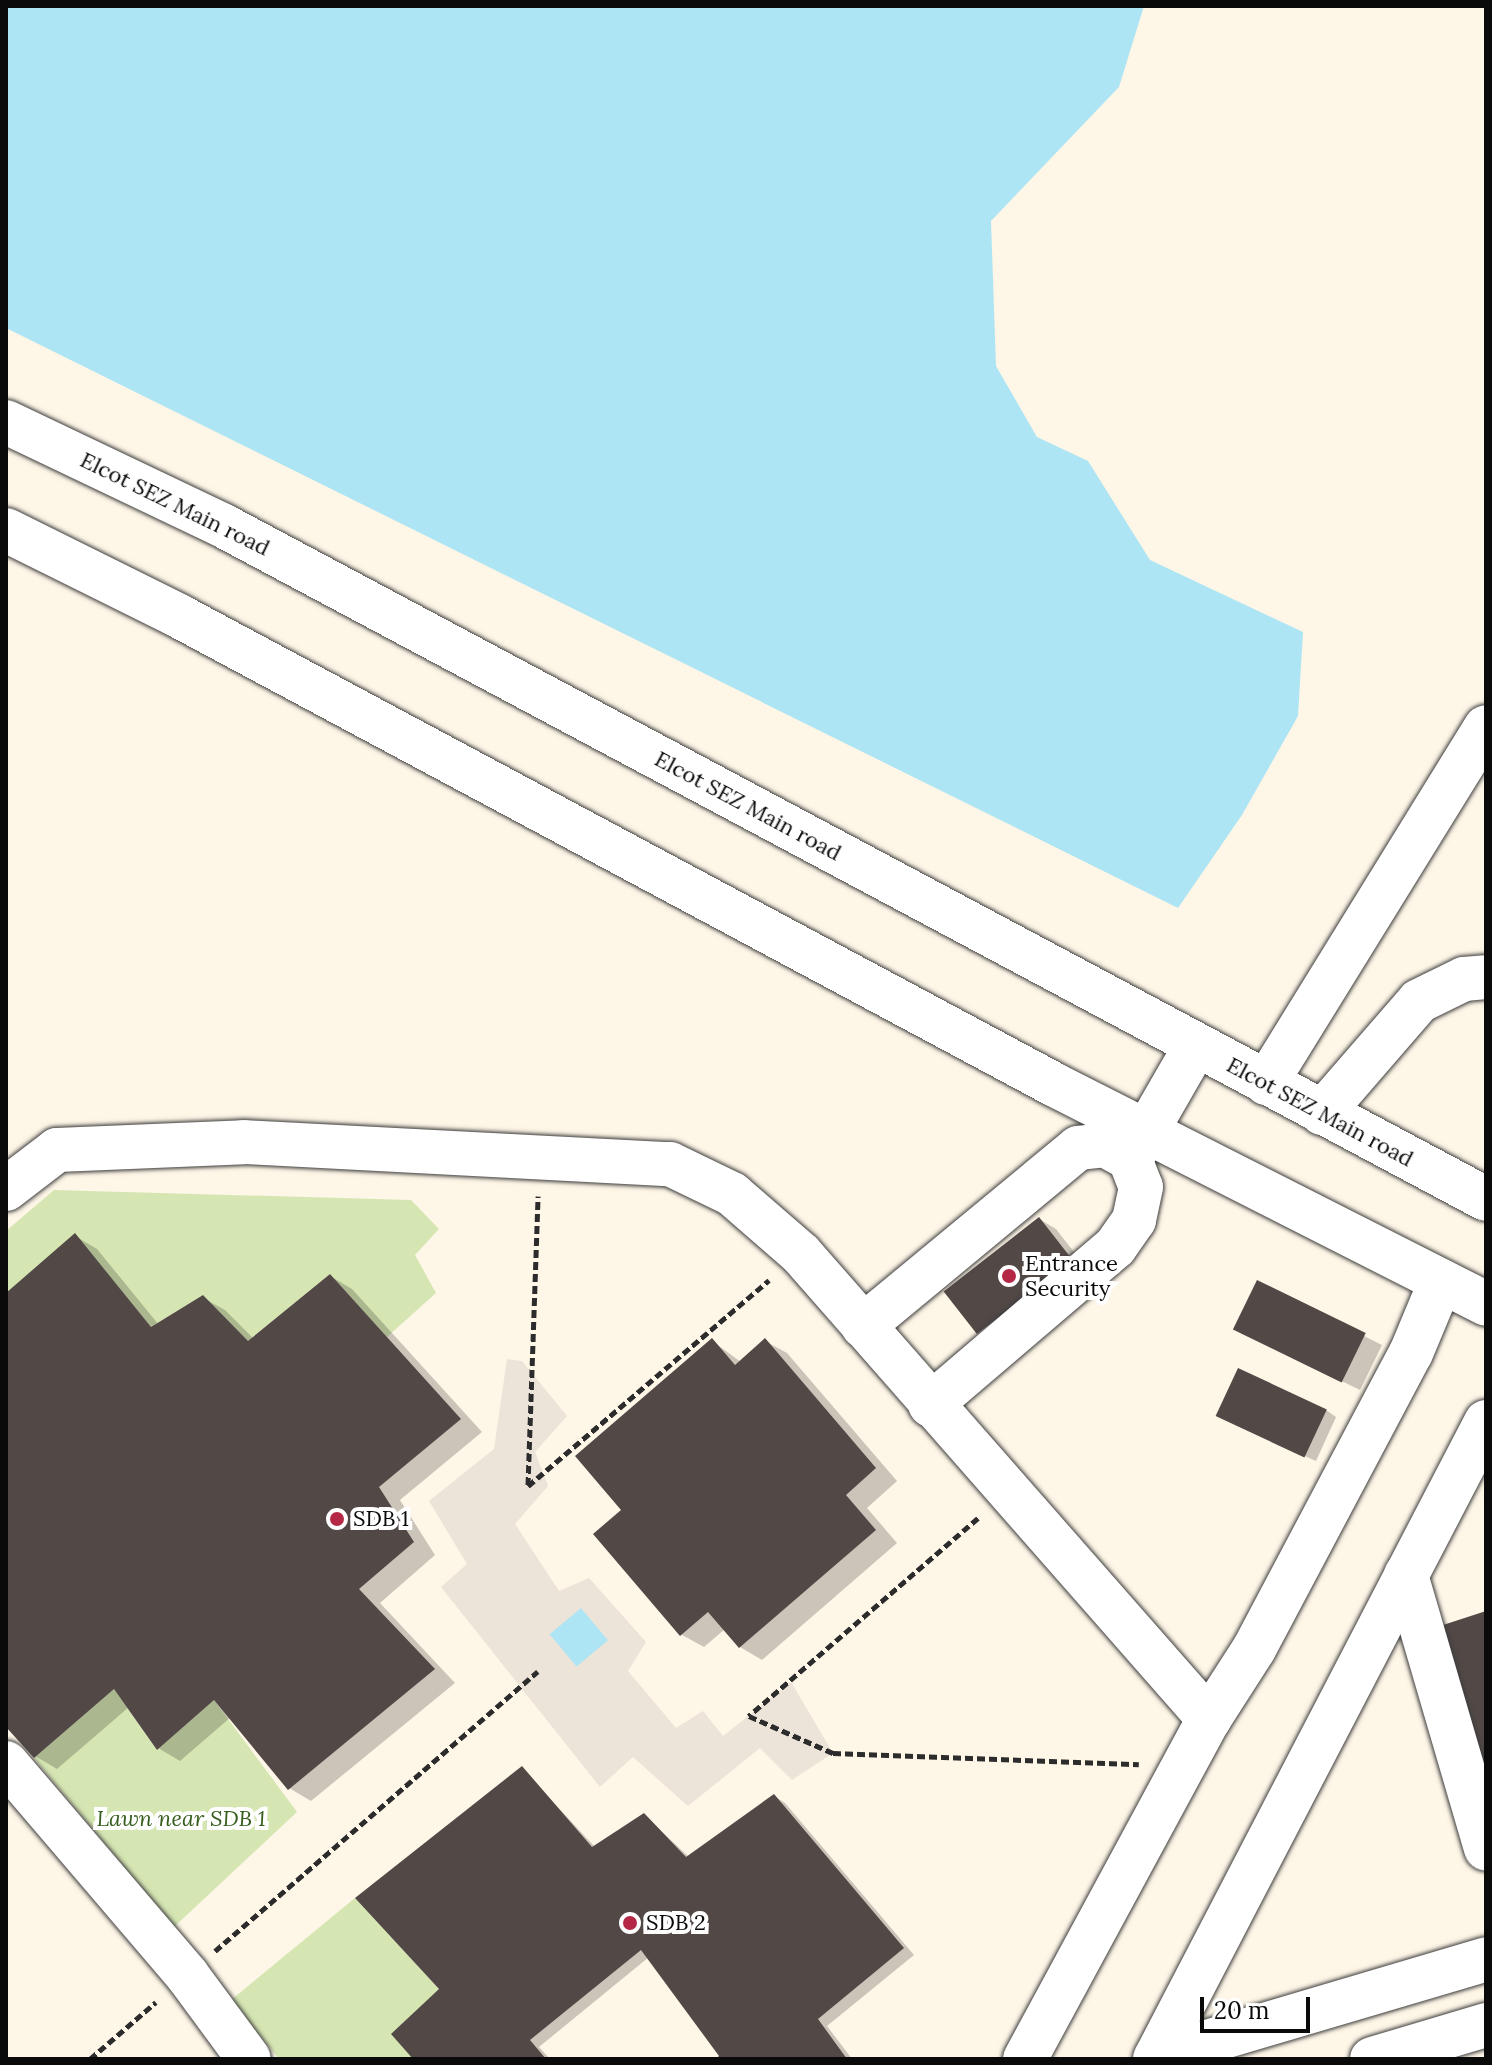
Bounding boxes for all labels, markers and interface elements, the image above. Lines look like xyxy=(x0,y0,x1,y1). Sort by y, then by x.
street label: Elcot SEZ Main road xyxy=(76,447,274,561)
street label: Elcot SEZ Main road xyxy=(650,746,846,866)
street label: Elcot SEZ Main road xyxy=(1222,1052,1418,1172)
place label: Entrance Security xyxy=(1025,1250,1118,1302)
marker: Entrance Security xyxy=(1000,1267,1018,1285)
place label: SDB 1 xyxy=(353,1506,409,1532)
marker: SDB 1 xyxy=(328,1510,346,1528)
park label: Lawn near SDB 1 xyxy=(96,1806,266,1832)
place label: SDB 2 xyxy=(646,1910,706,1936)
marker: SDB 2 xyxy=(621,1914,639,1932)
scale bar xyxy=(1204,1981,1314,2031)
text: 20 m xyxy=(1214,1995,1270,2026)

